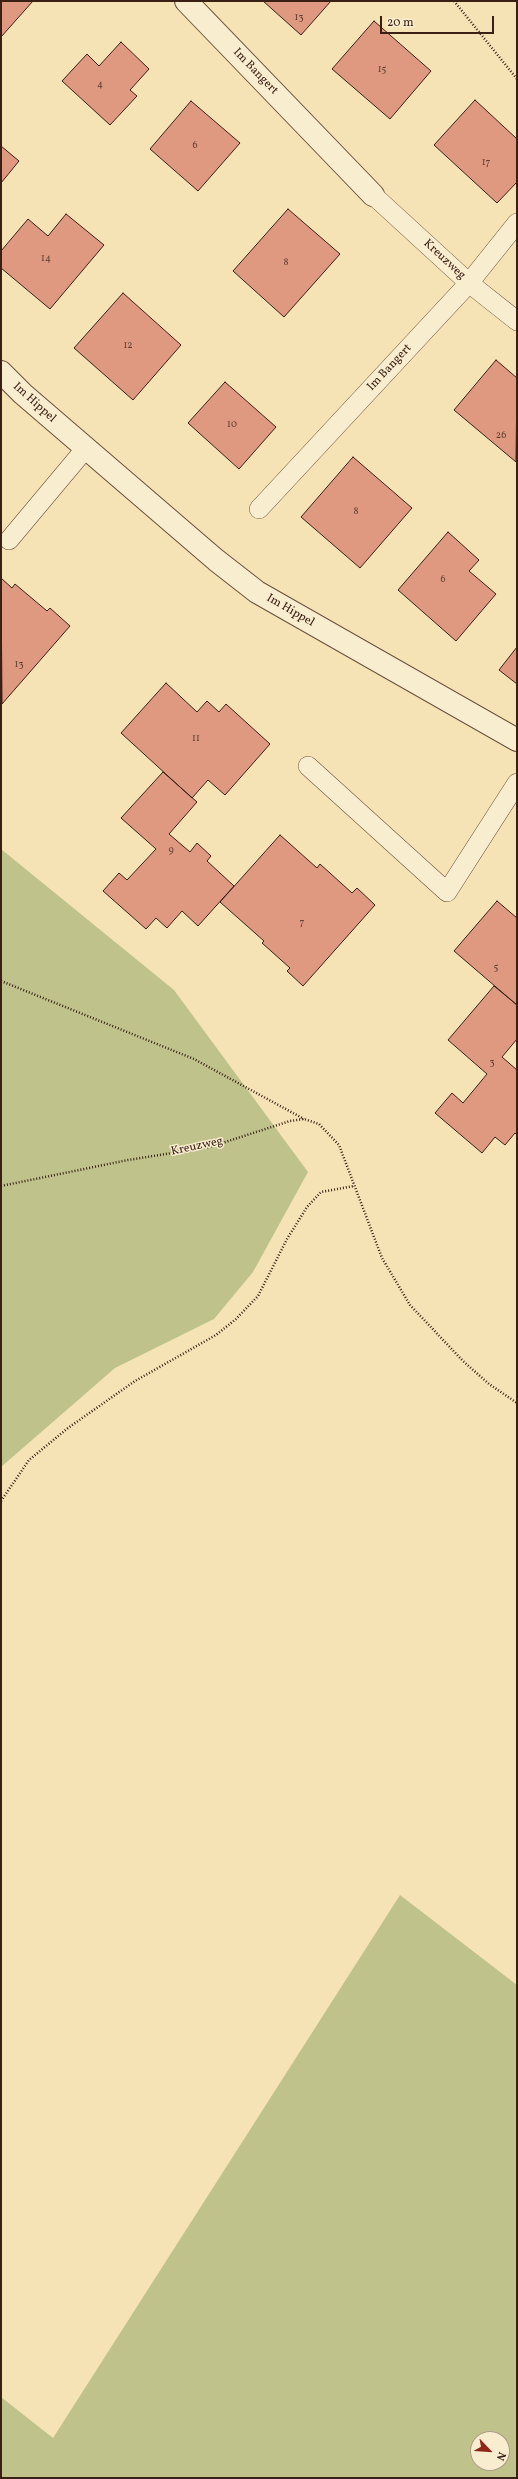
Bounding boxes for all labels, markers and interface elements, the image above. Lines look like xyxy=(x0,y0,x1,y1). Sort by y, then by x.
scale bar xyxy=(382,8,496,34)
house number: 13 xyxy=(294,12,304,24)
text: 20 m xyxy=(387,15,414,31)
street label: Im Bangert xyxy=(229,46,281,98)
house number: 15 xyxy=(378,64,386,76)
house number: 4 xyxy=(97,79,103,91)
house number: 6 xyxy=(192,140,198,152)
house number: 17 xyxy=(482,157,490,169)
street label: Kreuzweg xyxy=(420,237,468,283)
house number: 14 xyxy=(41,253,51,265)
house number: 8 xyxy=(283,257,289,269)
house number: 12 xyxy=(123,340,133,352)
street label: Im Bangert xyxy=(365,342,415,394)
street label: Im Hippel xyxy=(10,380,58,426)
house number: 10 xyxy=(227,419,237,431)
house number: 26 xyxy=(496,430,506,442)
house number: 8 xyxy=(353,506,359,518)
house number: 6 xyxy=(440,574,446,586)
street label: Im Hippel xyxy=(263,592,317,630)
house number: 13 xyxy=(14,659,24,671)
house number: 11 xyxy=(192,733,200,745)
house number: 9 xyxy=(168,845,174,857)
house number: 7 xyxy=(300,917,304,929)
house number: 5 xyxy=(494,962,498,974)
house number: 3 xyxy=(489,1057,495,1069)
street label: Kreuzweg xyxy=(170,1134,224,1160)
north arrow xyxy=(470,2431,510,2471)
text: N xyxy=(492,2449,509,2463)

